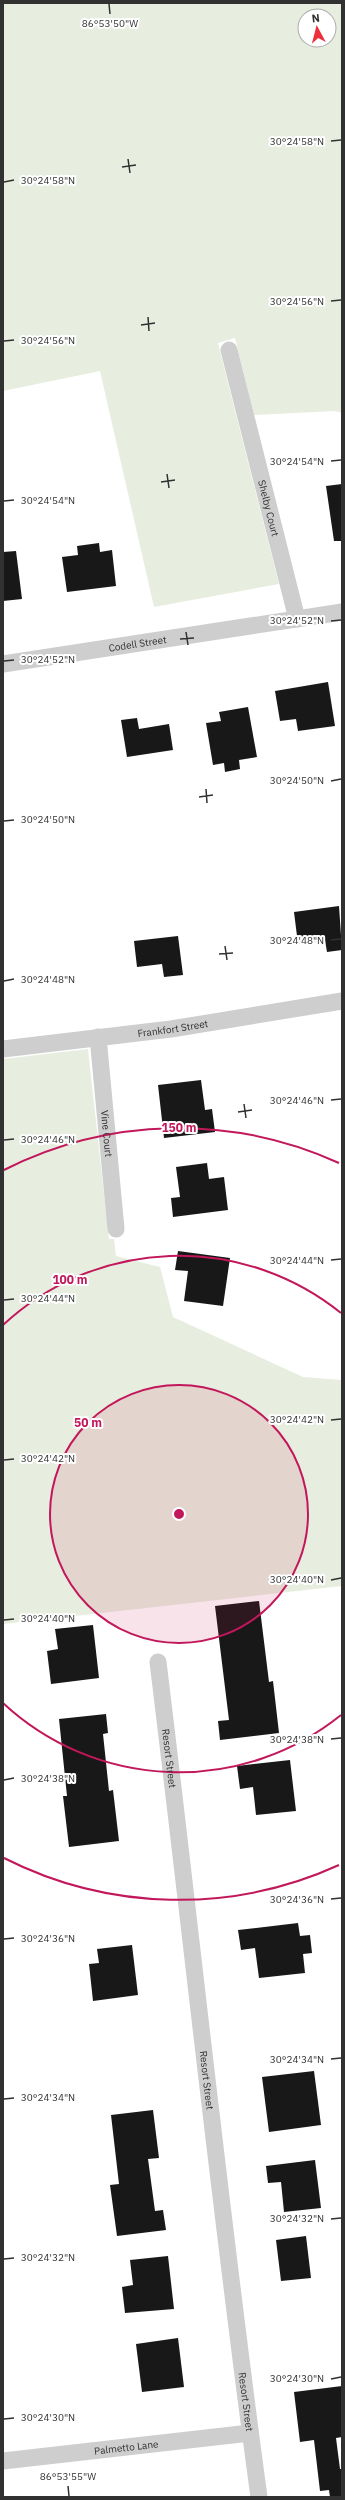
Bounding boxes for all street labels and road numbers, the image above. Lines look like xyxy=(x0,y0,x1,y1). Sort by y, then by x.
street label: Shelby Court xyxy=(256,479,282,538)
street label: Codell Street xyxy=(108,632,168,654)
street label: Frankfort Street xyxy=(137,1016,209,1039)
street label: Vine Court xyxy=(98,1110,116,1158)
street label: Resort Street xyxy=(160,1728,180,1789)
street label: Resort Street xyxy=(197,2050,217,2111)
street label: Resort Street xyxy=(236,2371,257,2432)
street label: Palmetto Lane xyxy=(93,2437,160,2457)

